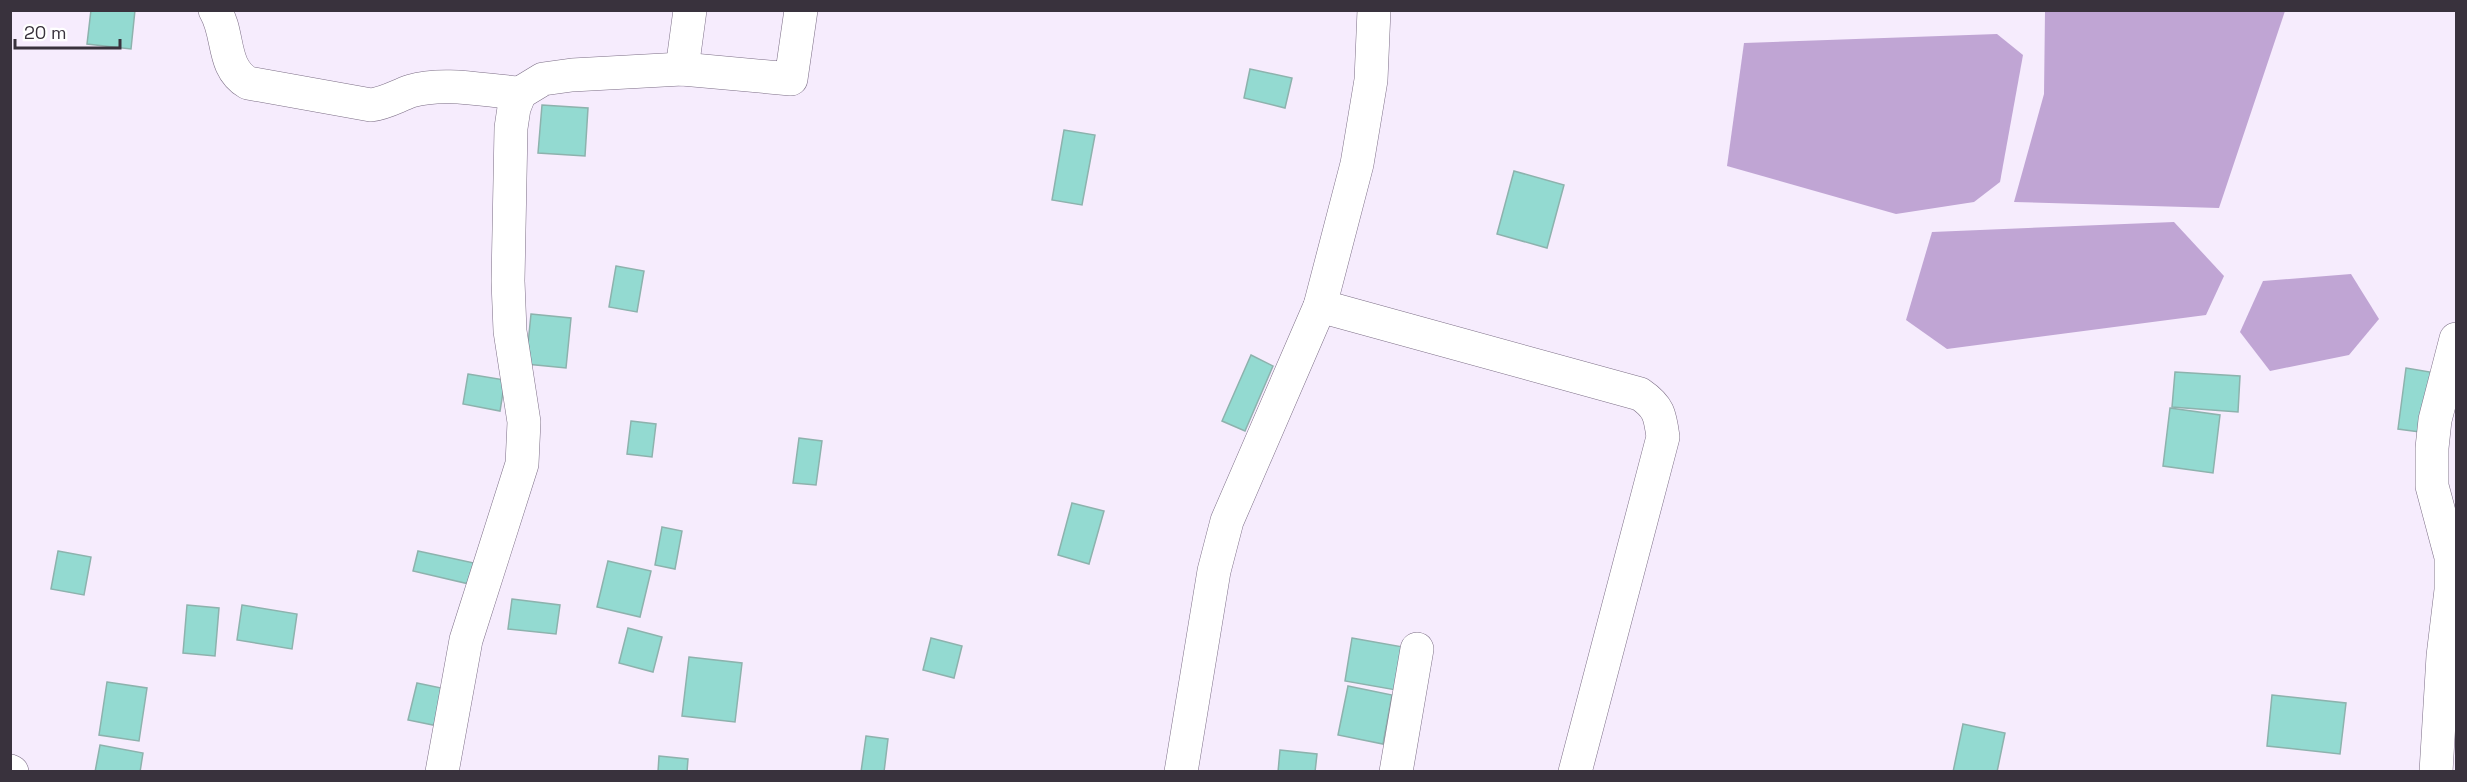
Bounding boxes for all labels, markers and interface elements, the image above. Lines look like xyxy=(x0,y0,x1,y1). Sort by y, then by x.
scale bar xyxy=(15,12,120,50)
text: 20 m xyxy=(24,21,67,44)

